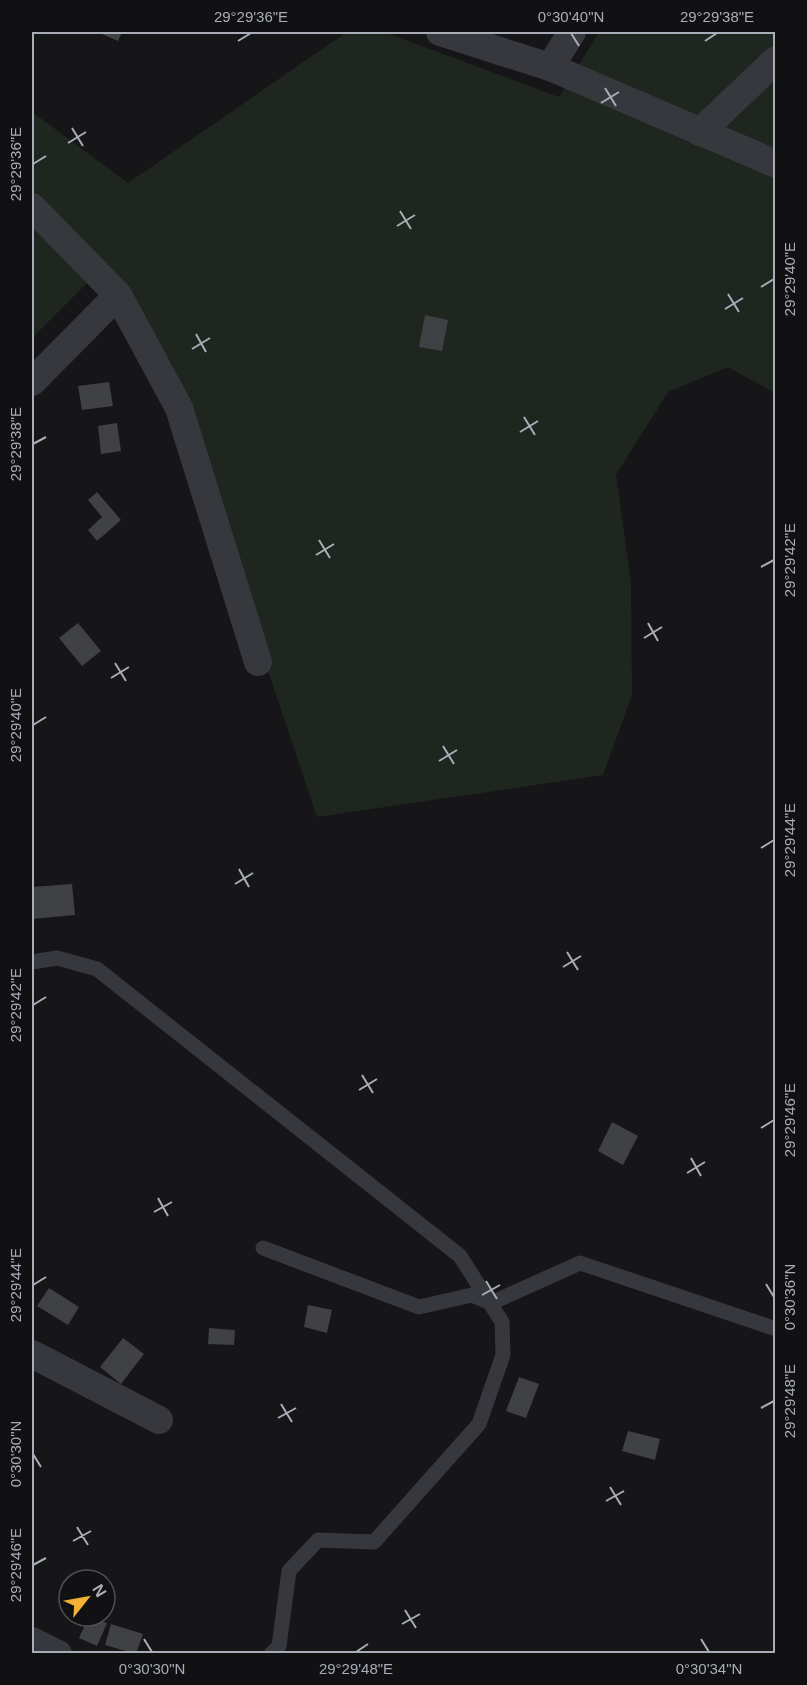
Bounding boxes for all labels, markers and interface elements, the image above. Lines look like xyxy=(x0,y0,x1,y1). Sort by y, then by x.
text: 29°29'36"E xyxy=(214,8,288,25)
text: 0°30'40"N xyxy=(538,8,604,25)
text: 29°29'38"E xyxy=(680,8,754,25)
text: 29°29'36"E xyxy=(7,127,24,201)
text: 29°29'40"E xyxy=(781,242,798,316)
text: 29°29'38"E xyxy=(7,407,24,481)
text: 29°29'42"E xyxy=(781,523,798,597)
text: 29°29'40"E xyxy=(7,688,24,762)
text: 29°29'44"E xyxy=(781,803,798,877)
text: 29°29'42"E xyxy=(7,968,24,1042)
text: 29°29'46"E xyxy=(781,1083,798,1157)
text: 29°29'44"E xyxy=(7,1248,24,1322)
text: 0°30'36"N xyxy=(781,1264,798,1330)
text: 29°29'48"E xyxy=(781,1364,798,1438)
text: 0°30'30"N xyxy=(7,1421,24,1487)
text: 29°29'46"E xyxy=(7,1528,24,1602)
north arrow xyxy=(57,1568,117,1628)
text: N xyxy=(89,1581,110,1600)
text: 0°30'30"N xyxy=(119,1660,185,1677)
text: 29°29'48"E xyxy=(319,1660,393,1677)
text: 0°30'34"N xyxy=(676,1660,742,1677)

